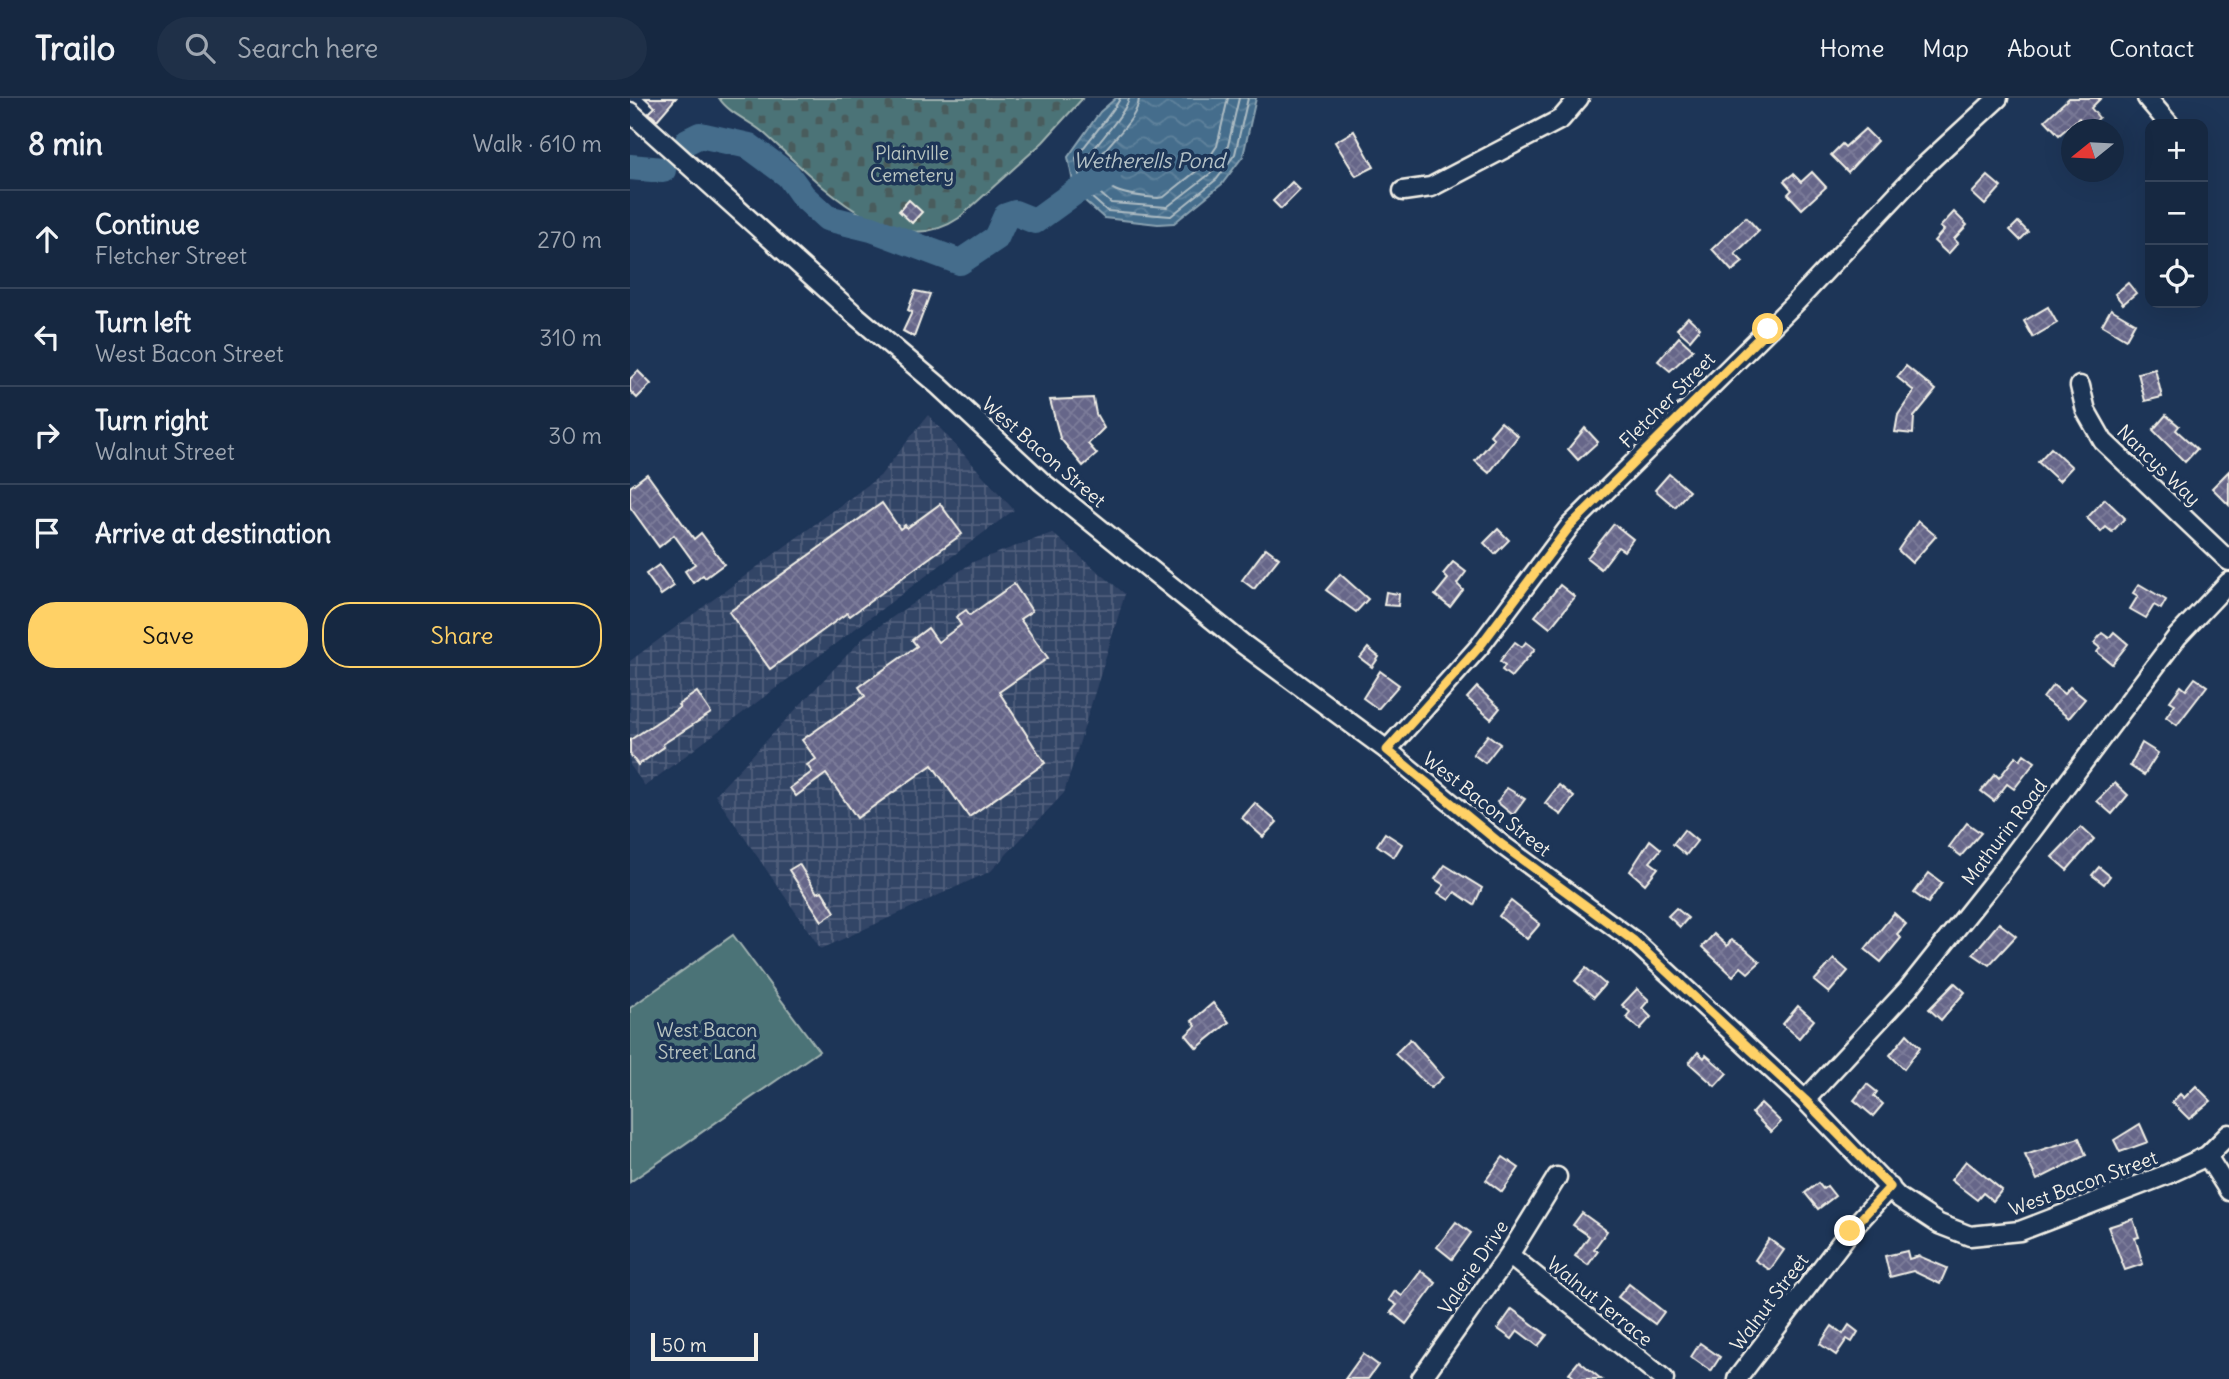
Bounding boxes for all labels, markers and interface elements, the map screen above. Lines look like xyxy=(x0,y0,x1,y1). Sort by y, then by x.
search box xyxy=(157,17,647,80)
text: Trailo xyxy=(35,27,115,69)
icon: search xyxy=(181,29,219,67)
text: Search here xyxy=(237,32,378,65)
text: Home xyxy=(1820,33,1884,63)
text: Map xyxy=(1922,33,1969,63)
text: About xyxy=(2007,33,2071,63)
text: Contact xyxy=(2109,33,2194,63)
north arrow xyxy=(2061,119,2124,182)
map controls xyxy=(2145,119,2208,308)
button: + xyxy=(2145,119,2208,182)
text: 8 min xyxy=(28,125,103,163)
text: Walk · 610 m xyxy=(473,129,602,158)
park label: Plainville Cemetery xyxy=(870,141,954,187)
water label: Wetherells Pond xyxy=(1073,147,1228,174)
button: − xyxy=(2145,182,2208,245)
text: Continue xyxy=(95,208,200,241)
icon: ahead xyxy=(28,220,66,258)
text: 270 m xyxy=(537,225,602,254)
text: Fletcher Street xyxy=(95,241,247,270)
button: locate xyxy=(2145,245,2208,308)
text: Turn left xyxy=(95,306,191,339)
route start xyxy=(1752,313,1783,344)
icon: left xyxy=(28,318,66,356)
text: 310 m xyxy=(539,323,602,352)
text: West Bacon Street xyxy=(95,339,284,368)
street label: Fletcher Street xyxy=(1614,347,1720,453)
street label: West Bacon Street xyxy=(977,392,1111,512)
text: Turn right xyxy=(95,404,208,437)
icon: right xyxy=(28,416,66,454)
street label: Nancys Way xyxy=(2112,419,2206,511)
text: 30 m xyxy=(548,421,602,450)
text: Walnut Street xyxy=(95,437,235,466)
icon: arrive xyxy=(28,514,66,552)
text: Arrive at destination xyxy=(95,517,331,550)
button: Save xyxy=(28,602,308,668)
button: Share xyxy=(322,602,602,668)
street label: West Bacon Street xyxy=(1418,747,1556,861)
street label: Mathurin Road xyxy=(1956,774,2052,890)
park label: West Bacon Street Land xyxy=(657,1018,757,1064)
street label: West Bacon Street xyxy=(2006,1145,2160,1221)
street label: Valerie Drive xyxy=(1433,1215,1513,1319)
route end xyxy=(1834,1215,1865,1246)
street label: Walnut Street xyxy=(1725,1249,1813,1355)
street label: Walnut Terrace xyxy=(1542,1251,1658,1351)
scale bar xyxy=(651,1330,758,1362)
text: 50 m xyxy=(662,1333,707,1357)

